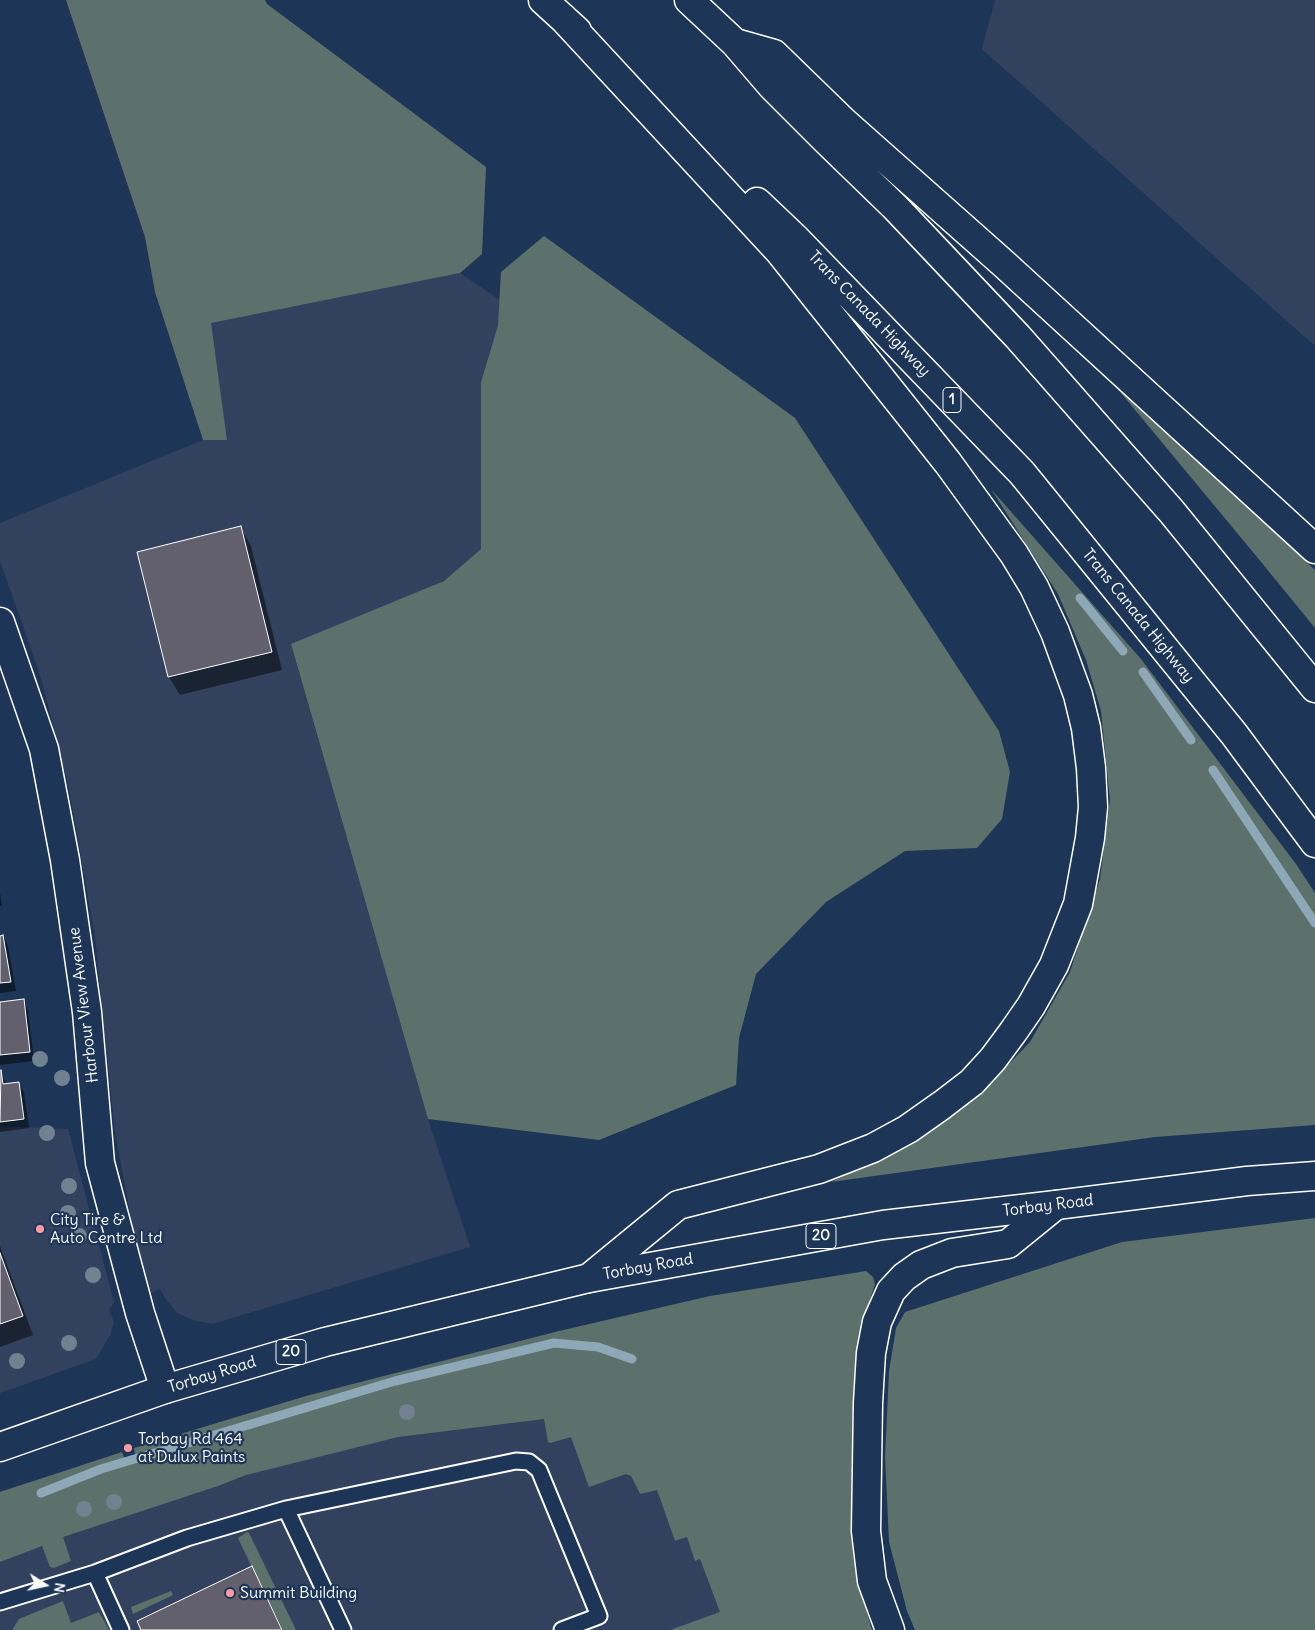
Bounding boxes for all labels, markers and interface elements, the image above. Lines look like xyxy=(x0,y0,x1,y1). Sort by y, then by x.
street label: Trans Canada Highway xyxy=(804,247,934,381)
road number: 1 xyxy=(943,388,961,412)
street label: Trans Canada Highway xyxy=(1078,545,1198,687)
street label: Harbour View Avenue xyxy=(65,926,103,1084)
street label: Torbay Road xyxy=(1002,1191,1094,1221)
place label: City Tire & Auto Centre Ltd xyxy=(50,1210,163,1248)
marker: City Tire & Auto Centre Ltd xyxy=(34,1223,46,1235)
road number: 20 xyxy=(806,1224,836,1248)
street label: Torbay Road xyxy=(601,1250,695,1284)
road number: 20 xyxy=(276,1340,306,1364)
street label: Torbay Road xyxy=(166,1352,258,1398)
place label: Torbay Rd 464 at Dulux Paints xyxy=(138,1429,245,1467)
marker: Torbay Rd 464 at Dulux Paints xyxy=(122,1442,134,1454)
north arrow xyxy=(20,1560,70,1610)
text: N xyxy=(50,1581,69,1594)
place label: Summit Building xyxy=(240,1583,357,1603)
marker: Summit Building xyxy=(224,1587,236,1599)

